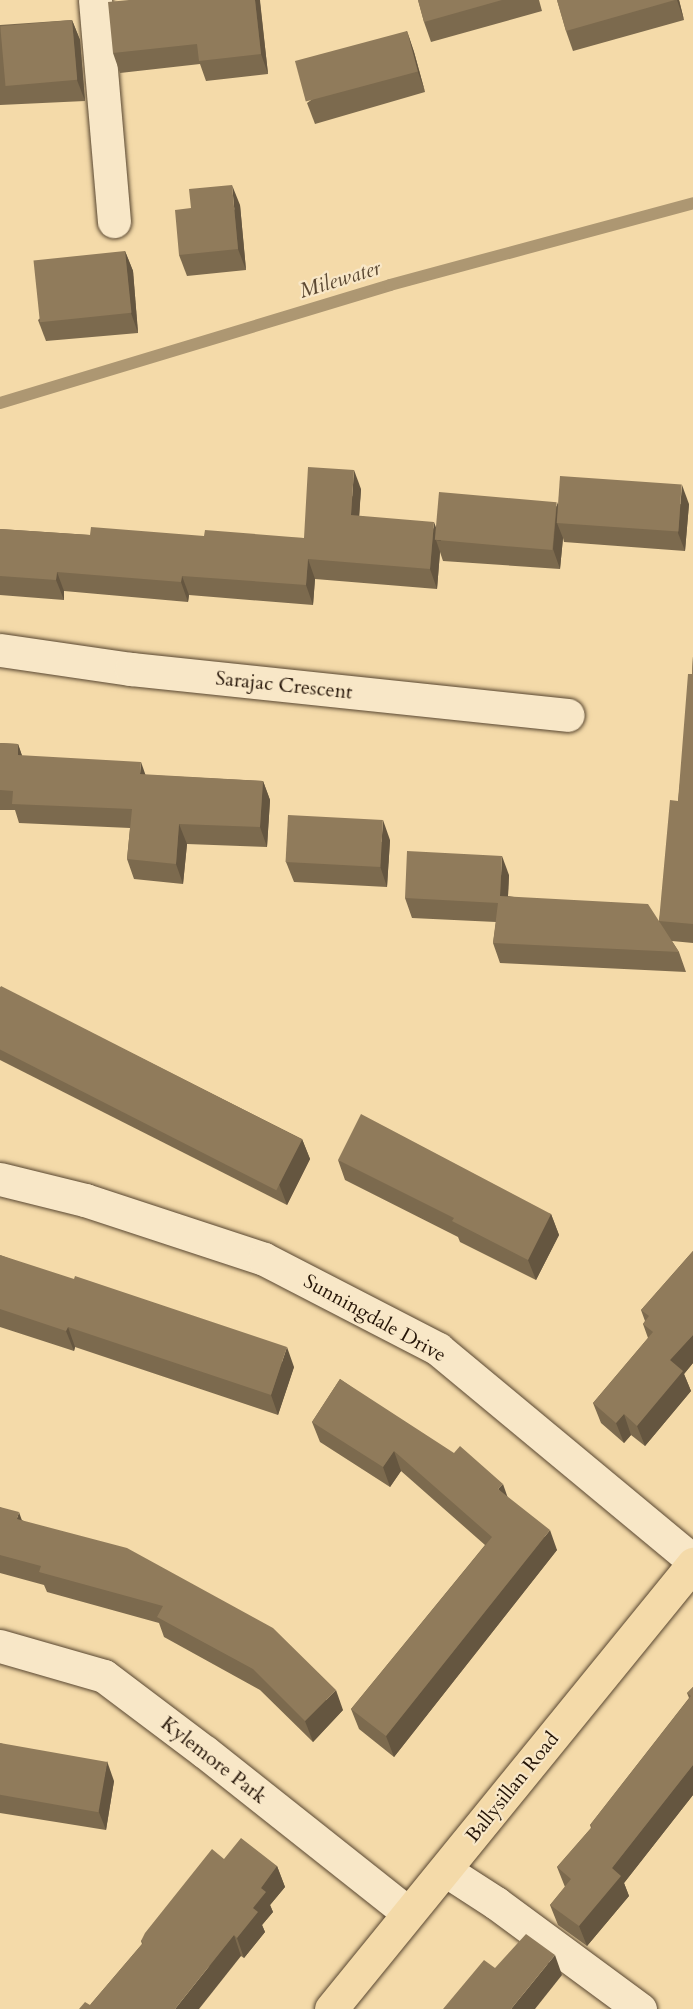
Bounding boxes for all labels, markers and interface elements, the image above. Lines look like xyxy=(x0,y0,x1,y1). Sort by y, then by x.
water label: Milewater xyxy=(296,256,384,304)
street label: Sarajac Crescent xyxy=(214,666,354,704)
street label: Sunningdale Drive xyxy=(300,1269,450,1367)
street label: Kylemore Park xyxy=(156,1711,272,1809)
street label: Ballysillan Road xyxy=(460,1727,564,1847)

